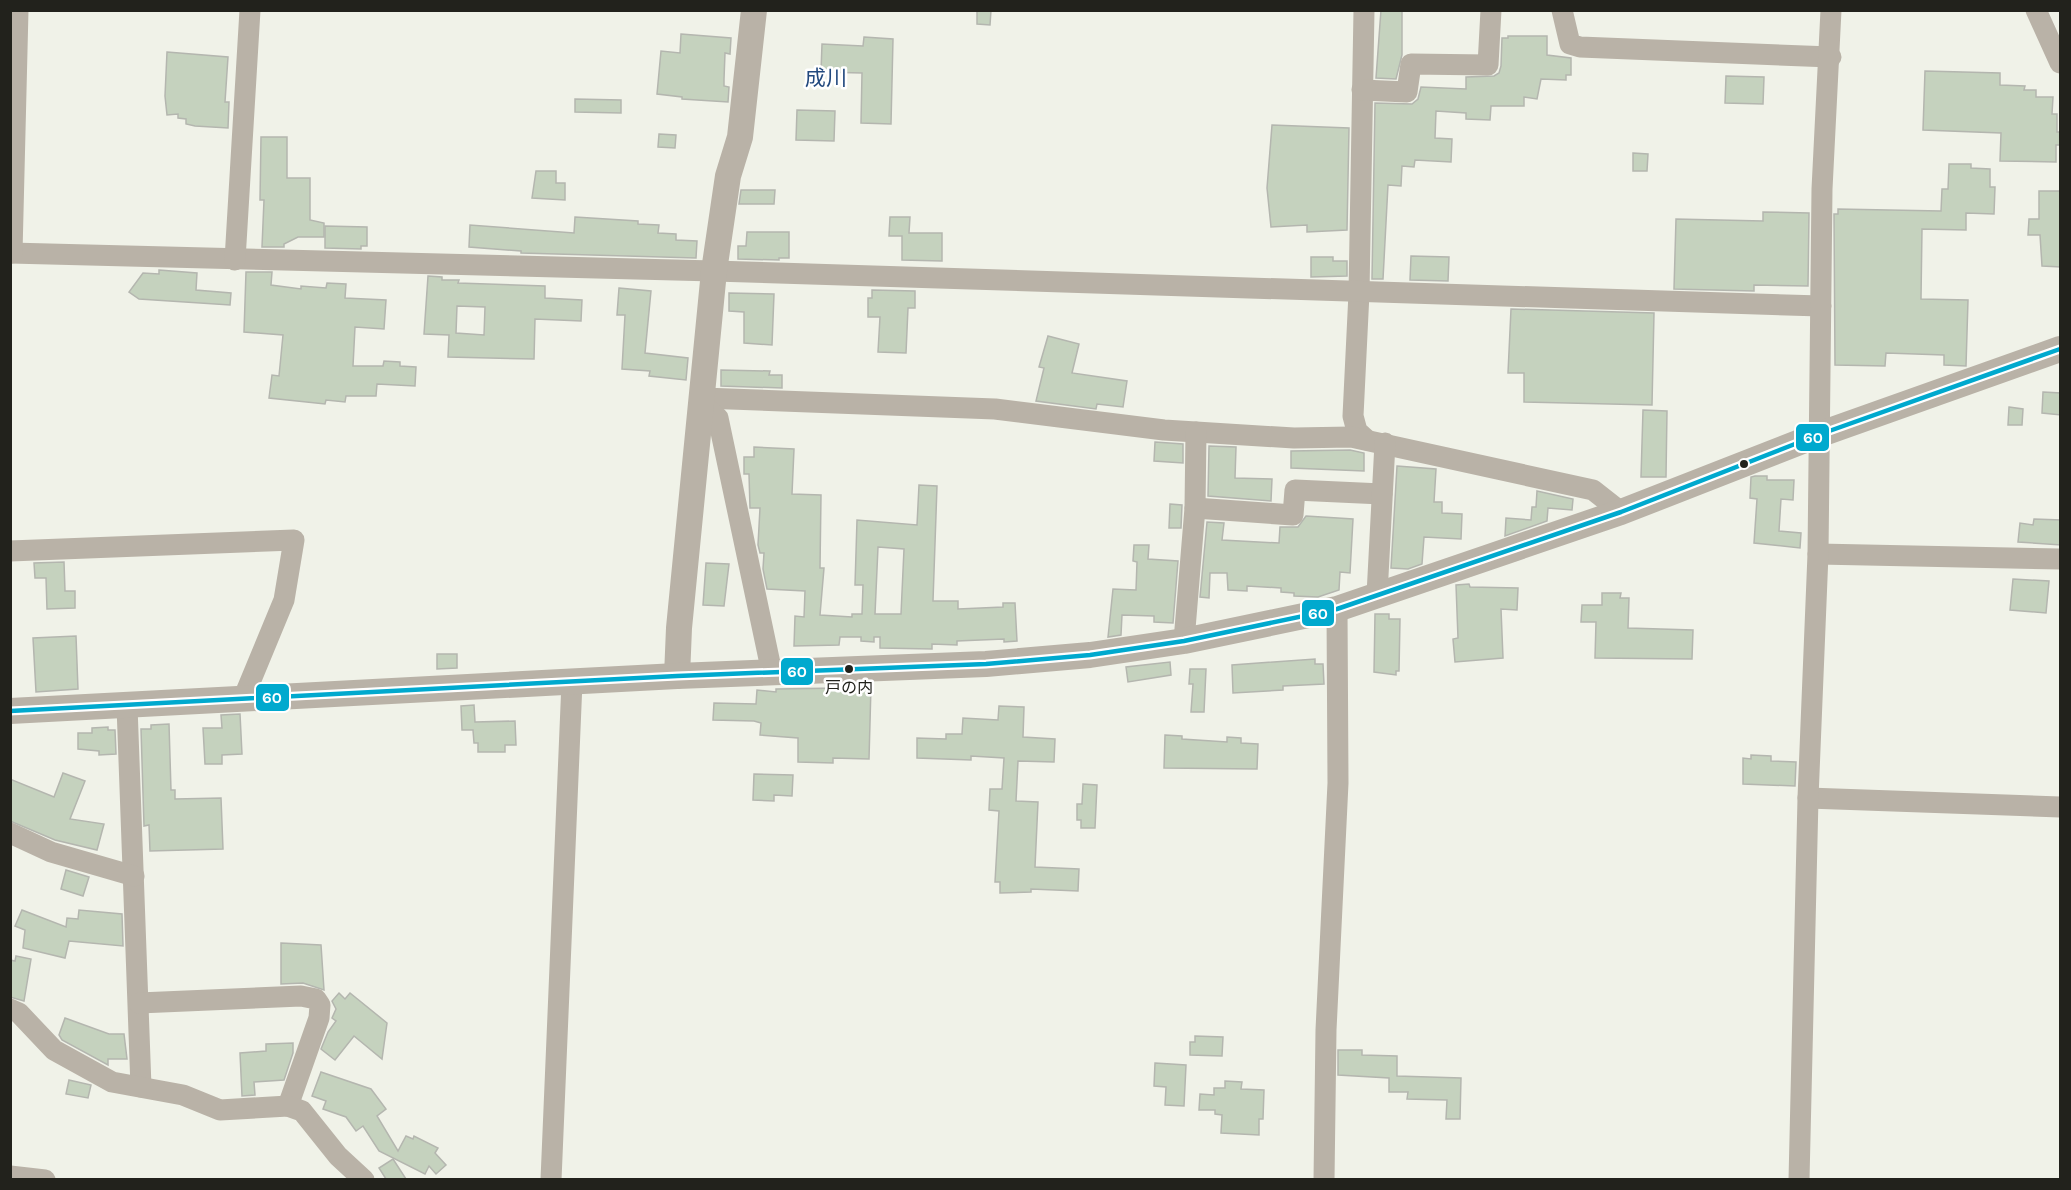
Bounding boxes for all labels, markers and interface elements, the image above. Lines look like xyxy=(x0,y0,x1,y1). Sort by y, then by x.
district label: 成川 xyxy=(805,66,847,90)
line badge: 60 xyxy=(1795,423,1830,452)
text: 60 xyxy=(1803,428,1823,447)
unlabelled marker xyxy=(1738,458,1750,470)
line badge: 60 xyxy=(1301,599,1335,627)
text: 60 xyxy=(1308,604,1328,623)
line badge: 60 xyxy=(780,657,814,686)
text: 60 xyxy=(787,662,807,681)
marker: 戸の内 xyxy=(843,663,855,675)
place label: 戸の内 xyxy=(825,678,873,697)
line badge: 60 xyxy=(255,683,290,712)
text: 60 xyxy=(262,688,282,707)

